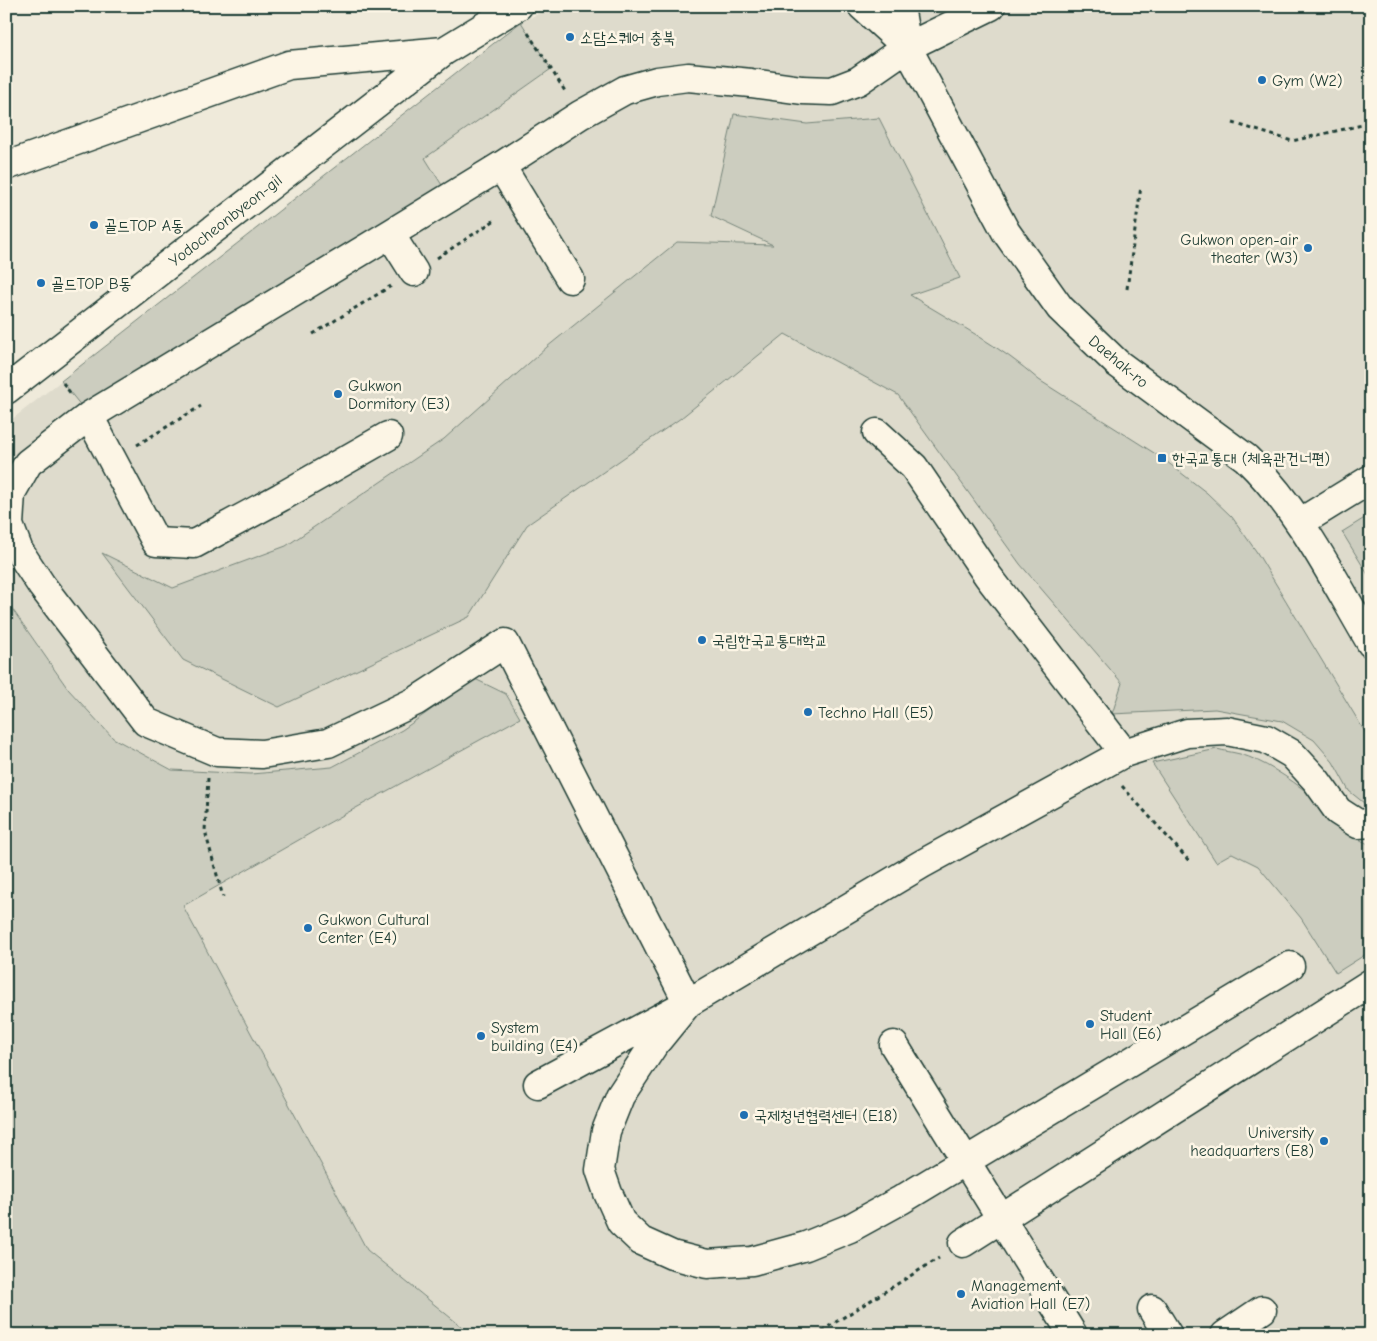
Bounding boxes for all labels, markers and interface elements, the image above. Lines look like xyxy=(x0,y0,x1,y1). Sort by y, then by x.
place label: 소담스퀘어 충북 xyxy=(580,29,675,47)
marker: 소담스퀘어 충북 xyxy=(564,31,576,43)
place label: Gym (W2) xyxy=(1272,72,1343,90)
marker: Gym (W2) xyxy=(1256,74,1268,86)
street label: Yodocheonbyeon-gil xyxy=(166,171,286,270)
place label: 골드TOP A동 xyxy=(104,217,184,235)
marker: 골드TOP A동 xyxy=(88,219,100,231)
place label: Gukwon open-air theater (W3) xyxy=(1180,231,1299,267)
marker: Gukwon open-air theater (W3) xyxy=(1302,242,1314,254)
place label: 골드TOP B동 xyxy=(51,275,132,293)
marker: 골드TOP B동 xyxy=(35,277,47,289)
street label: Daehak-ro xyxy=(1085,332,1152,392)
place label: Gukwon Dormitory (E3) xyxy=(348,377,450,413)
marker: Gukwon Dormitory (E3) xyxy=(332,388,344,400)
place label: 한국교통대 (체육관건너편) xyxy=(1172,450,1330,468)
marker: 한국교통대 (체육관건너편) xyxy=(1156,452,1168,464)
place label: 국립한국교통대학교 xyxy=(712,632,828,650)
marker: 국립한국교통대학교 xyxy=(696,634,708,646)
place label: Techno Hall (E5) xyxy=(818,704,934,722)
marker: Techno Hall (E5) xyxy=(802,706,814,718)
place label: Gukwon Cultural Center (E4) xyxy=(318,911,429,947)
marker: Gukwon Cultural Center (E4) xyxy=(302,922,314,934)
place label: Student Hall (E6) xyxy=(1100,1007,1162,1043)
marker: Student Hall (E6) xyxy=(1084,1018,1096,1030)
place label: System building (E4) xyxy=(491,1019,578,1055)
marker: System building (E4) xyxy=(475,1030,487,1042)
place label: 국제청년협력센터 (E18) xyxy=(754,1107,898,1125)
marker: 국제청년협력센터 (E18) xyxy=(738,1109,750,1121)
place label: University headquarters (E8) xyxy=(1190,1124,1315,1160)
marker: University headquarters (E8) xyxy=(1318,1135,1330,1147)
place label: Management Aviation Hall (E7) xyxy=(971,1277,1090,1313)
marker: Management Aviation Hall (E7) xyxy=(955,1288,967,1300)

